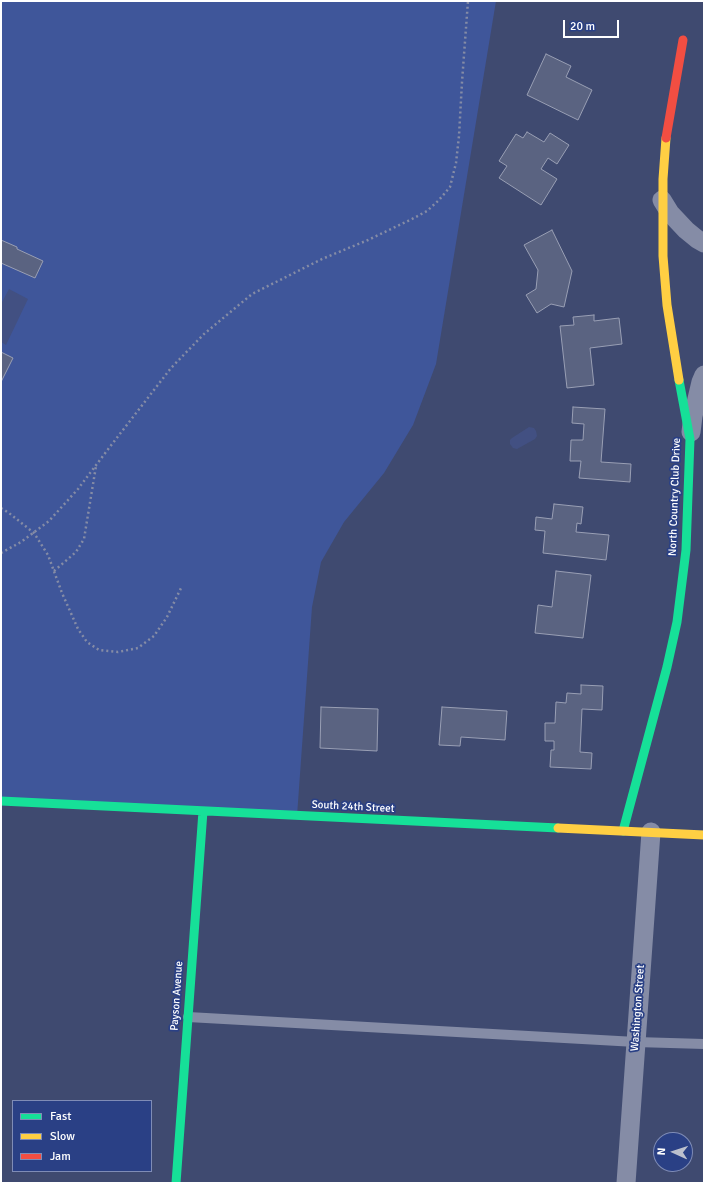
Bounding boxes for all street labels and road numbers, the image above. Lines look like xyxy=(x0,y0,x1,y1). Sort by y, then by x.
street label: North Country Club Drive xyxy=(666,438,684,556)
street label: South 24th Street xyxy=(311,798,395,816)
street label: Payson Avenue xyxy=(168,961,186,1031)
street label: Washington Street xyxy=(628,964,648,1052)

